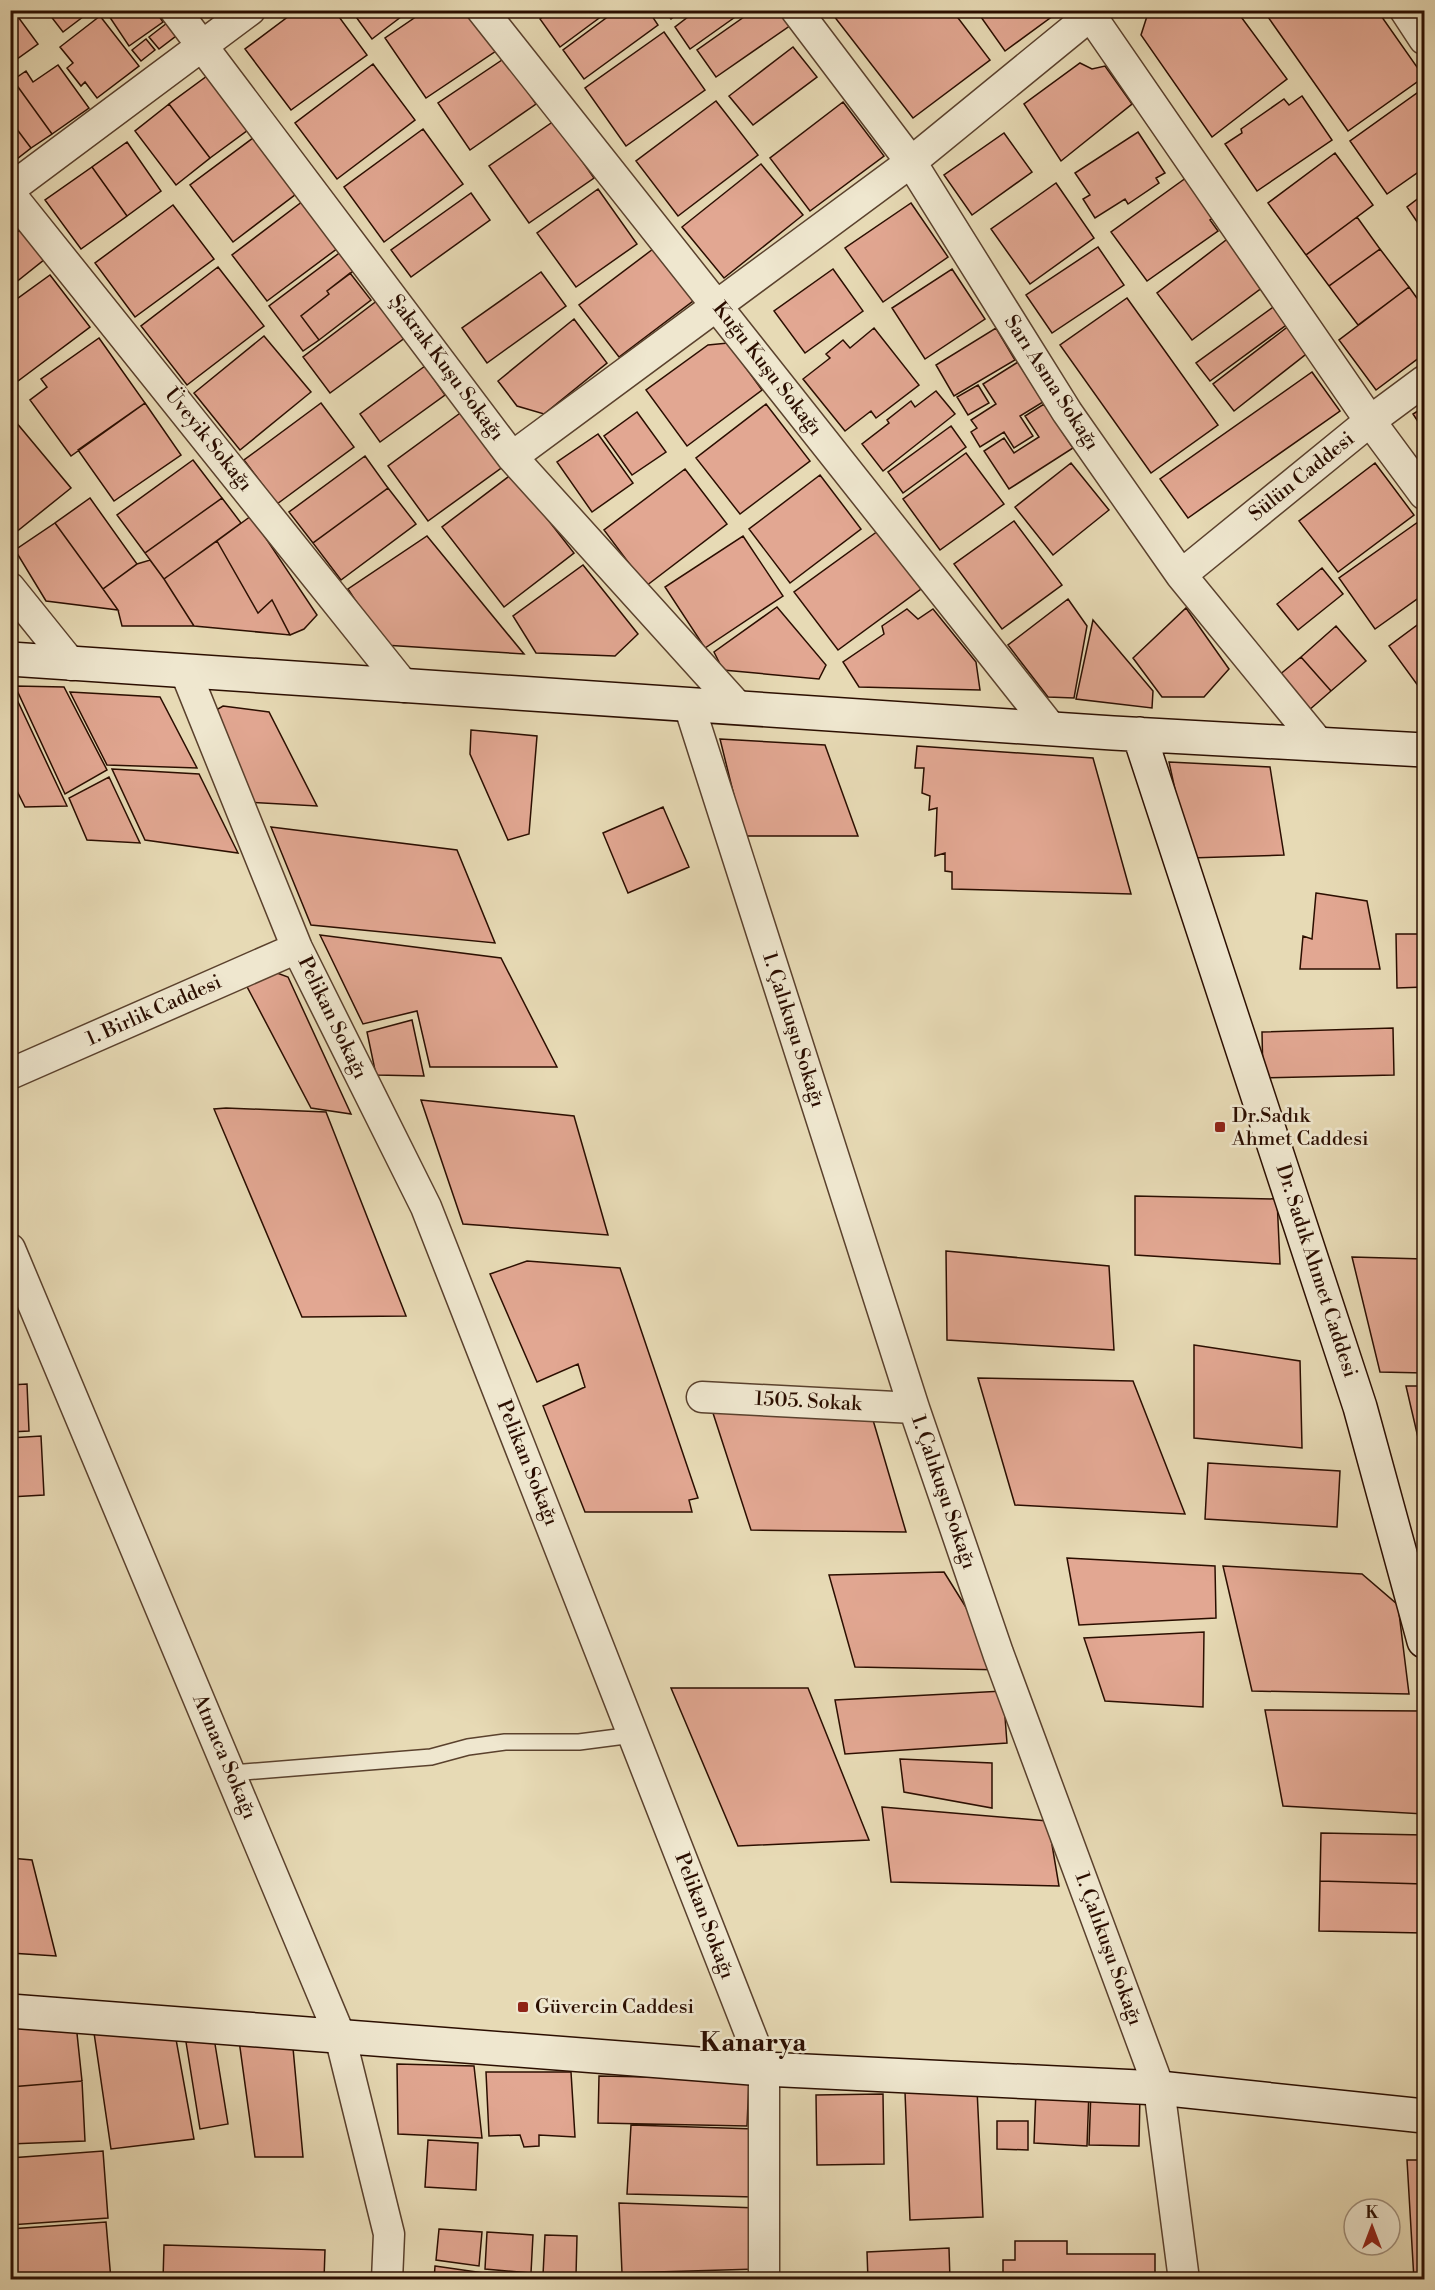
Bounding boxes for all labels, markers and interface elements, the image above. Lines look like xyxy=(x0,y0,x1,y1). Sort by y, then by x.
street label: Şakrak Kuşu Sokağı xyxy=(383,290,509,446)
street label: Kuğu Kuşu Sokağı xyxy=(707,297,827,441)
street label: Sarı Asma Sokağı xyxy=(998,311,1104,456)
street label: Üveyik Sokağı xyxy=(159,383,258,497)
street label: Sülün Caddesi xyxy=(1244,427,1360,527)
street label: 1. Çalıkuşu Sokağı xyxy=(756,949,830,1111)
street label: Pelikan Sokağı xyxy=(292,953,373,1084)
street label: 1. Birlik Caddesi xyxy=(82,970,226,1052)
place label: Dr.Sadık Ahmet Caddesi xyxy=(1231,1104,1369,1152)
marker: Dr.Sadık Ahmet Caddesi xyxy=(1213,1120,1227,1134)
street label: Dr. Sadık Ahmet Caddesi xyxy=(1270,1161,1362,1381)
street label: 1505. Sokak xyxy=(754,1387,864,1417)
street label: Pelikan Sokağı xyxy=(490,1397,564,1530)
street label: 1. Çalıkuşu Sokağı xyxy=(905,1412,981,1573)
street label: Atmaca Sokağı xyxy=(186,1690,262,1824)
street label: Pelikan Sokağı xyxy=(668,1849,740,1983)
street label: 1. Çalıkuşu Sokağı xyxy=(1069,1869,1148,2030)
place label: Güvercin Caddesi xyxy=(535,1995,694,2020)
marker: Güvercin Caddesi xyxy=(516,2000,530,2014)
district label: Kanarya xyxy=(700,2027,807,2059)
north arrow xyxy=(1342,2197,1402,2257)
text: K xyxy=(1366,2203,1380,2223)

